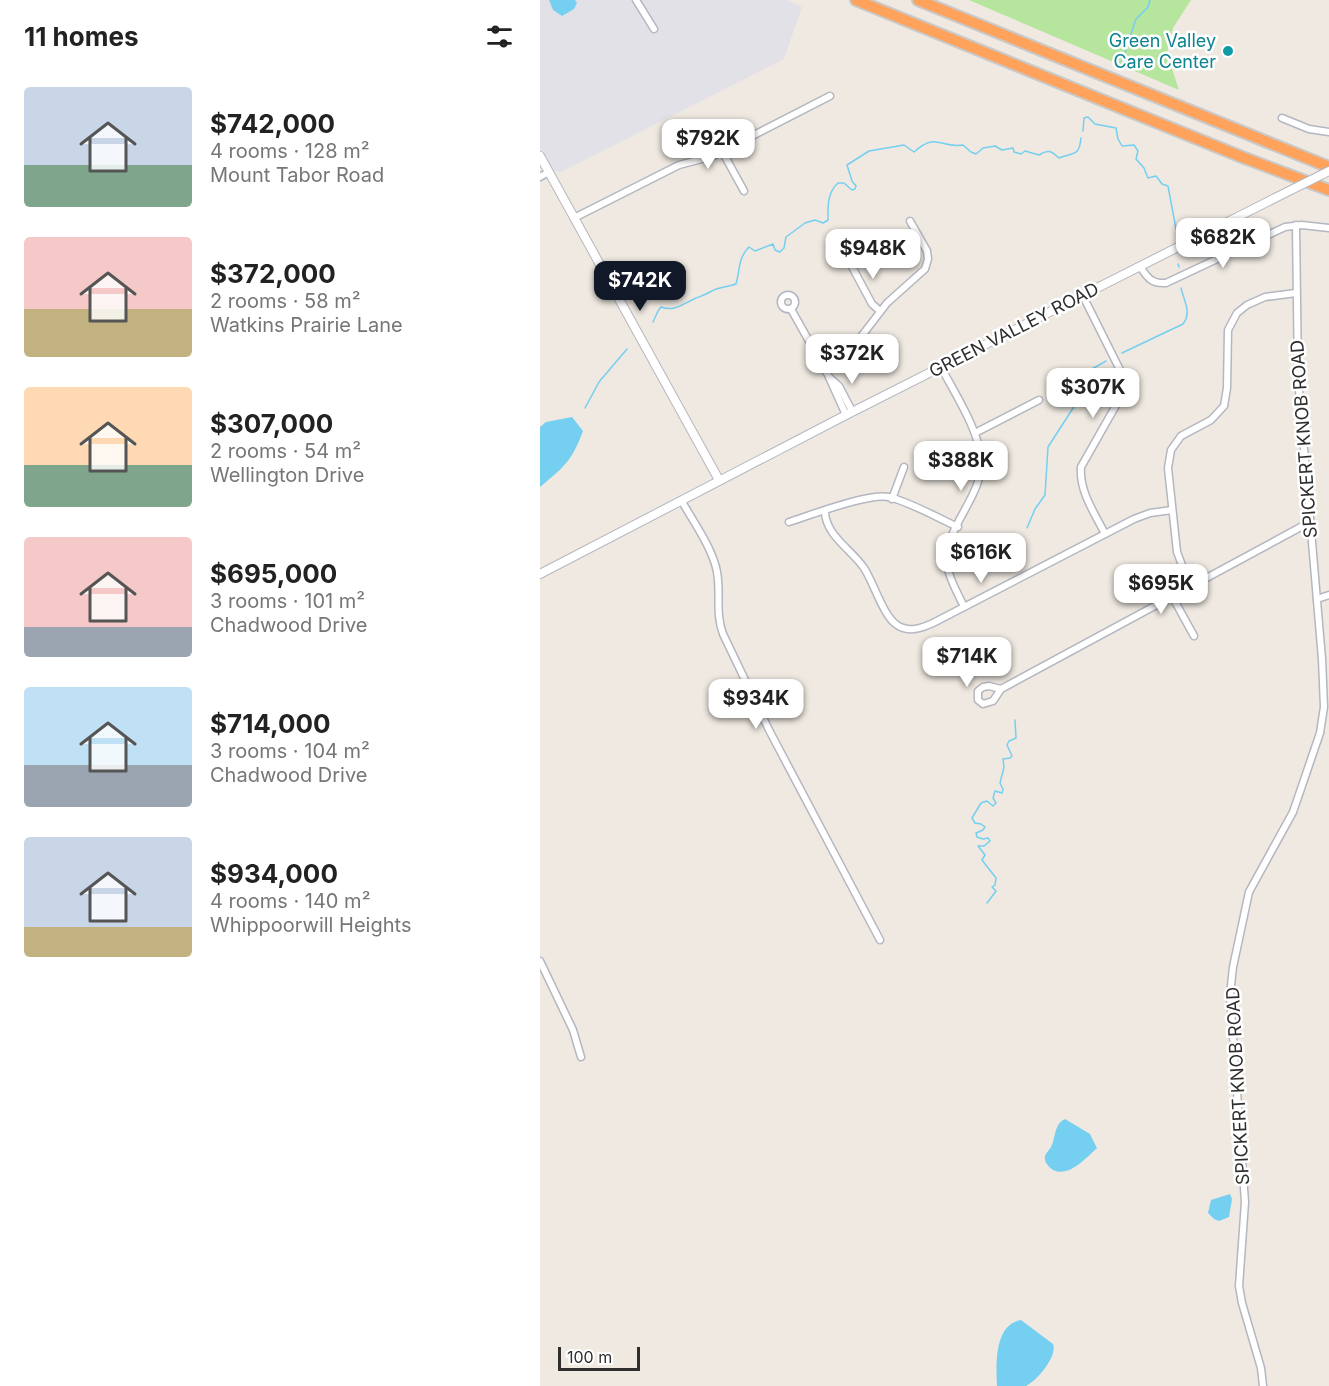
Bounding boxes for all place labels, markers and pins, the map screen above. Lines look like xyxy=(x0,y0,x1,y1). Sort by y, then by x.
place label: Green Valley Care Center xyxy=(1109,30,1216,72)
marker: Green Valley Care Center xyxy=(1221,44,1235,58)
pin: $792K xyxy=(666,119,750,170)
pin: $682K xyxy=(1181,218,1265,269)
pin: $948K xyxy=(831,229,915,280)
pin: $742K xyxy=(598,261,682,312)
pin: $372K xyxy=(810,334,894,385)
pin: $307K xyxy=(1051,368,1135,419)
pin: $388K xyxy=(919,441,1003,492)
pin: $616K xyxy=(939,533,1023,584)
pin: $695K xyxy=(1119,564,1203,615)
pin: $714K xyxy=(925,637,1009,688)
pin: $934K xyxy=(714,679,798,730)

